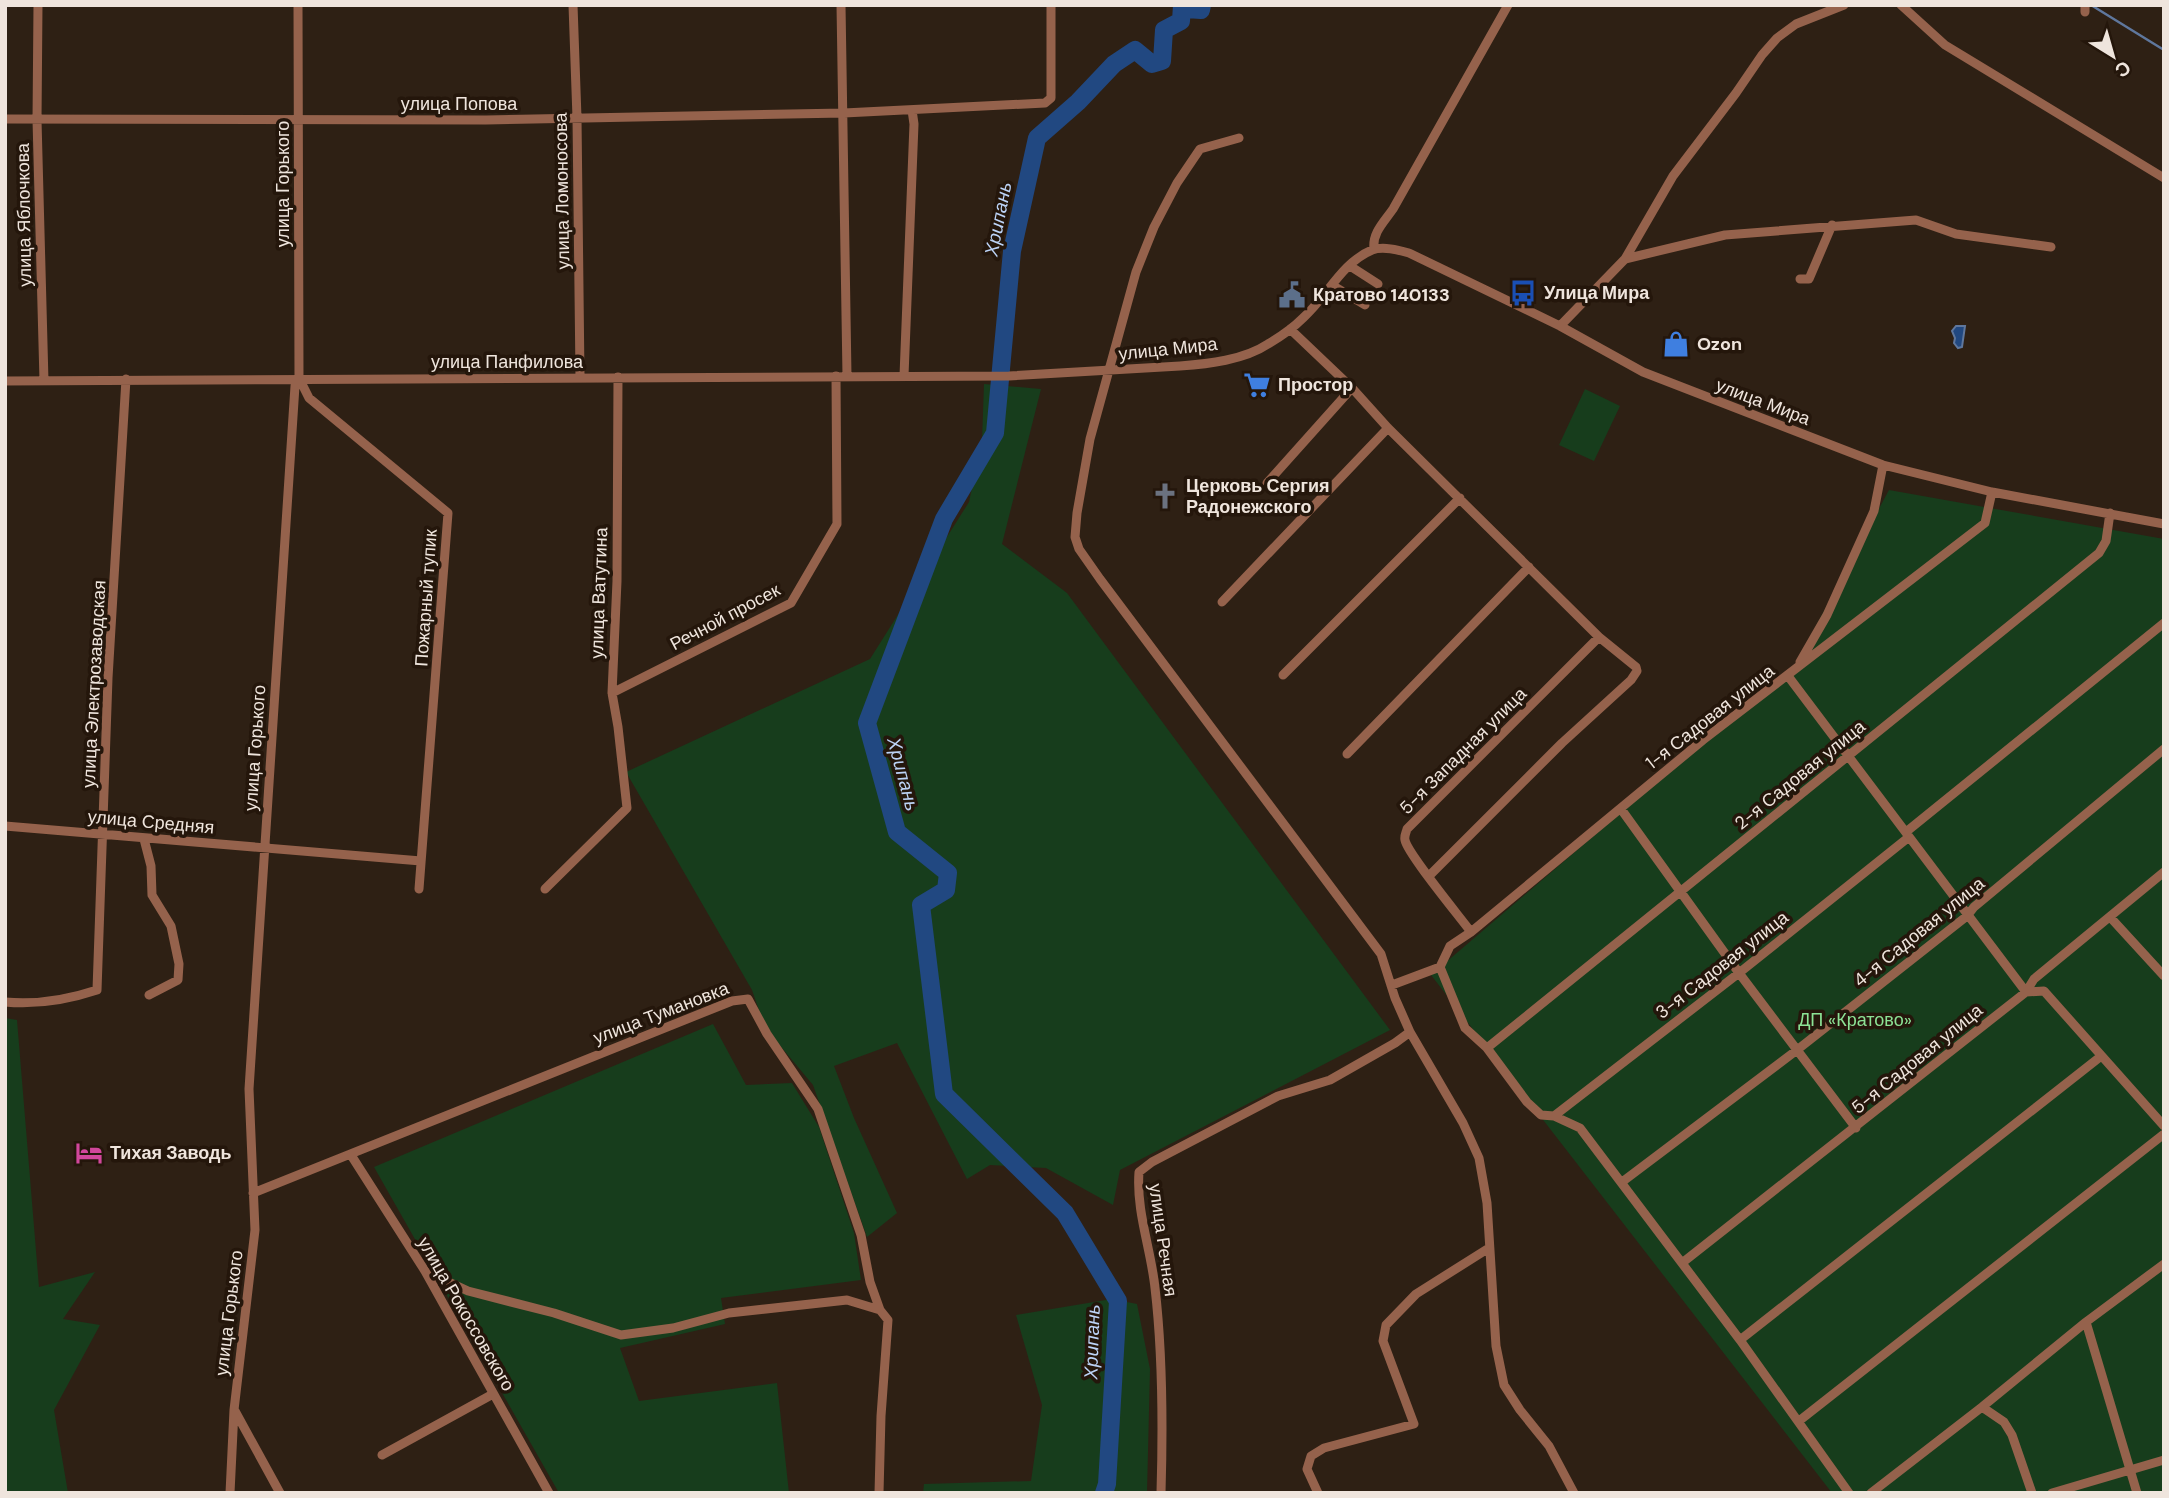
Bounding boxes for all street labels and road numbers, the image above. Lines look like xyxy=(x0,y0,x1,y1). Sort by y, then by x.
street label: улица Попова xyxy=(401,92,518,116)
street label: улица Ломоносова xyxy=(549,111,575,270)
street label: улица Горького xyxy=(271,121,295,247)
street label: улица Яблочкова xyxy=(11,142,37,287)
street label: улица Мира xyxy=(1117,332,1220,366)
street label: улица Панфилова xyxy=(431,350,584,374)
street label: улица Мира xyxy=(1712,373,1815,431)
street label: улица Ватутина xyxy=(585,526,613,659)
street label: Пожарный тупик xyxy=(409,528,443,667)
street label: Речной просек xyxy=(666,578,784,656)
street label: улица Электрозаводская xyxy=(77,579,111,789)
street label: 1-я Садовая улица xyxy=(1641,659,1780,775)
street label: 5-я Западная улица xyxy=(1394,682,1532,820)
street label: улица Горького xyxy=(239,684,271,812)
street label: 2-я Садовая улица xyxy=(1730,714,1871,835)
street label: улица Средняя xyxy=(87,805,215,839)
street label: 4-я Садовая улица xyxy=(1848,871,1990,992)
street label: 3-я Садовая улица xyxy=(1651,905,1794,1024)
street label: улица Тумановка xyxy=(590,976,733,1050)
street label: 5-я Садовая улица xyxy=(1846,998,1988,1119)
street label: улица Речная xyxy=(1143,1182,1183,1298)
street label: улица Рокоссовского xyxy=(412,1232,520,1396)
street label: улица Горького xyxy=(209,1249,249,1377)

